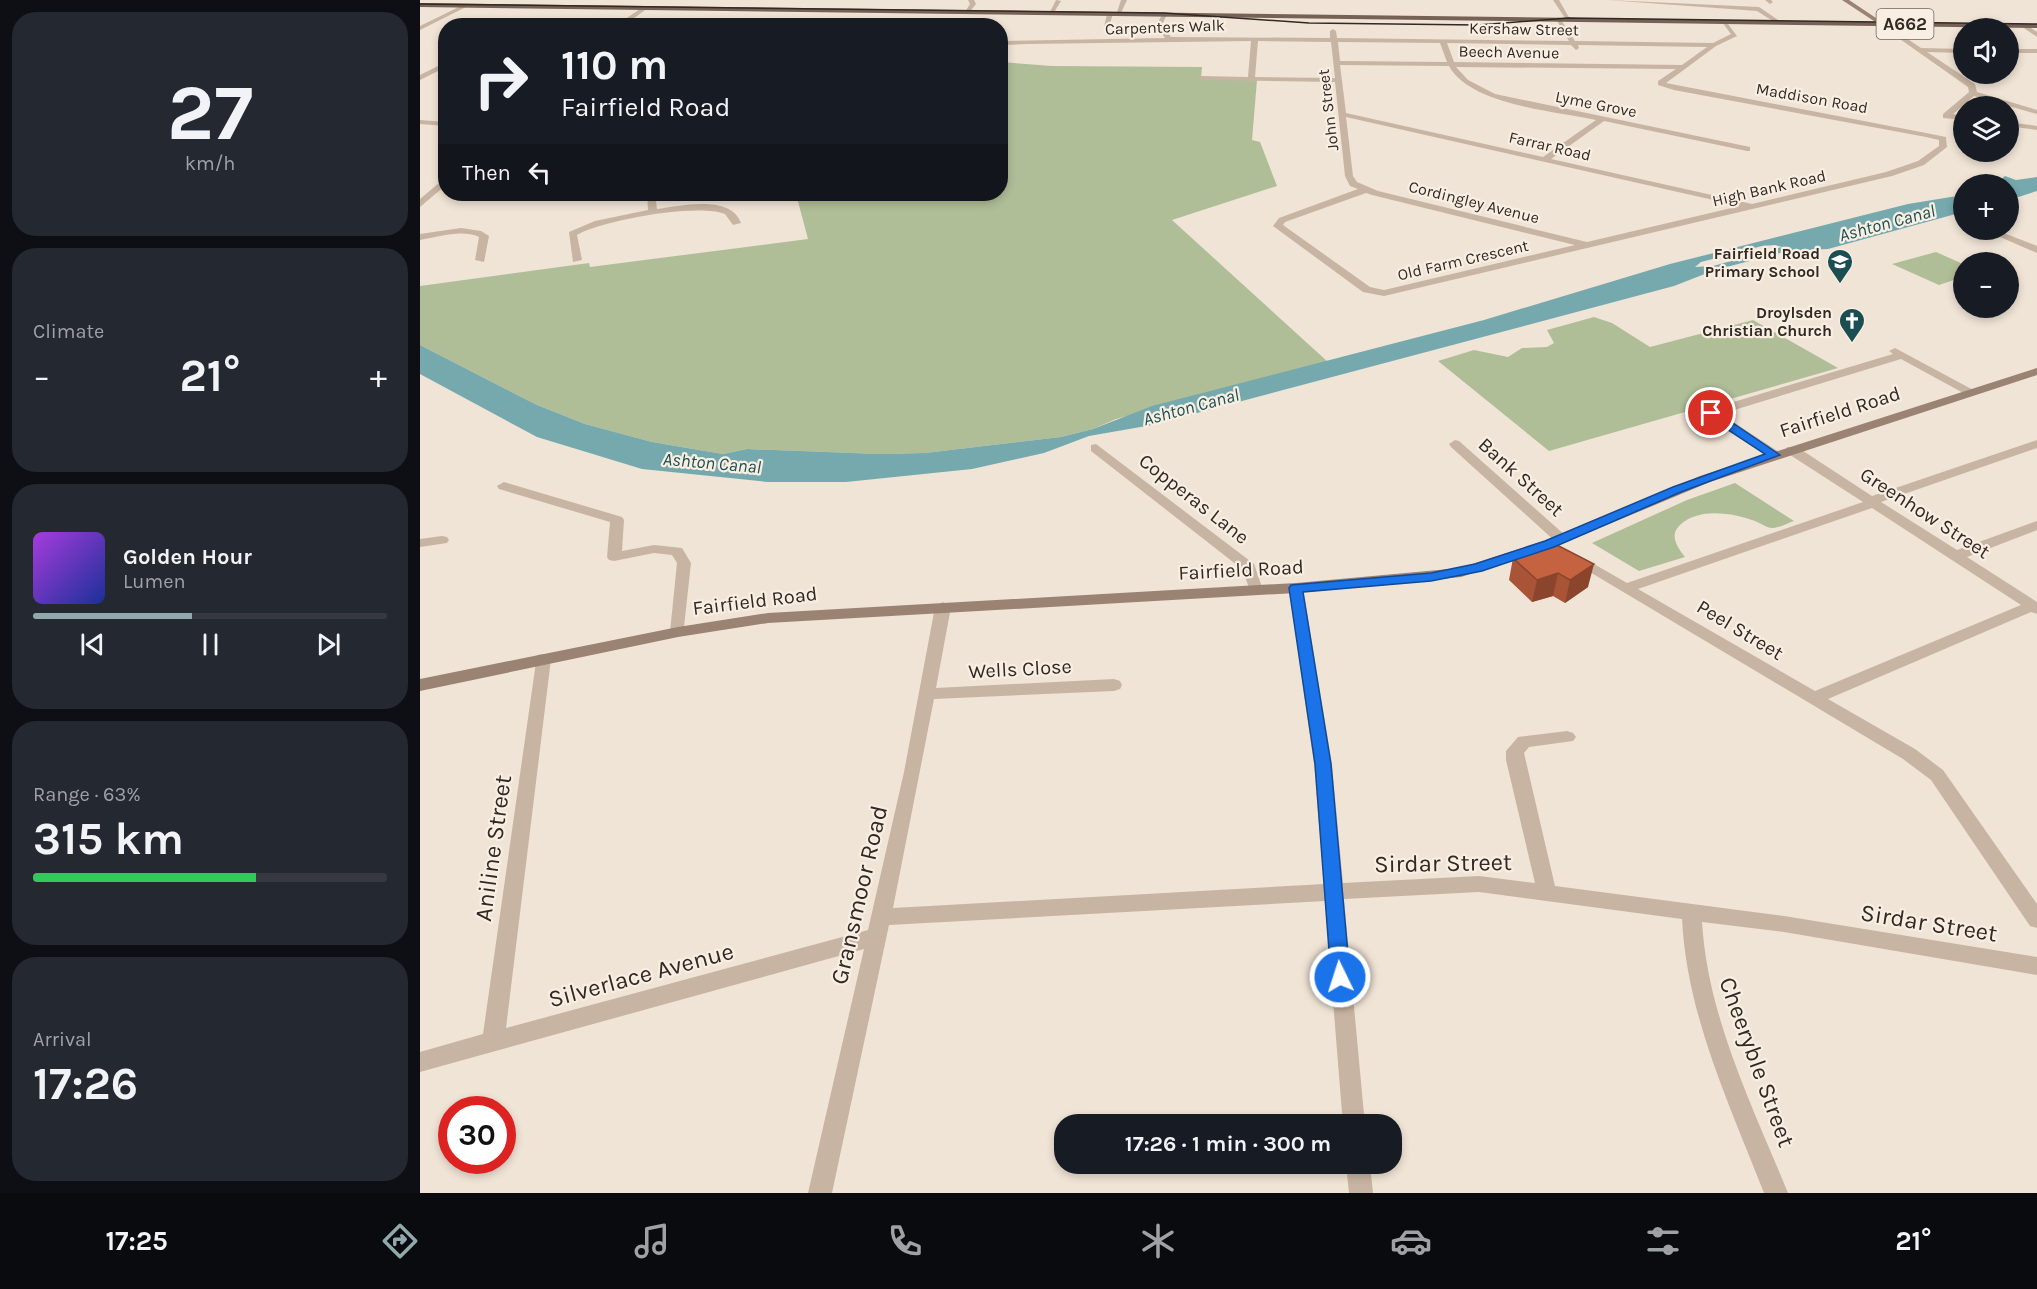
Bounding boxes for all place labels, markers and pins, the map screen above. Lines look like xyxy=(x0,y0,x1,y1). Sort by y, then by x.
place label: Fairfield Road Primary School xyxy=(1705,244,1820,281)
school or university icon: Fairfield Road Primary School xyxy=(1825,247,1855,285)
place label: Droylsden Christian Church xyxy=(1702,303,1832,340)
church icon: Droylsden Christian Church xyxy=(1837,306,1867,344)
pin xyxy=(1685,387,1736,438)

